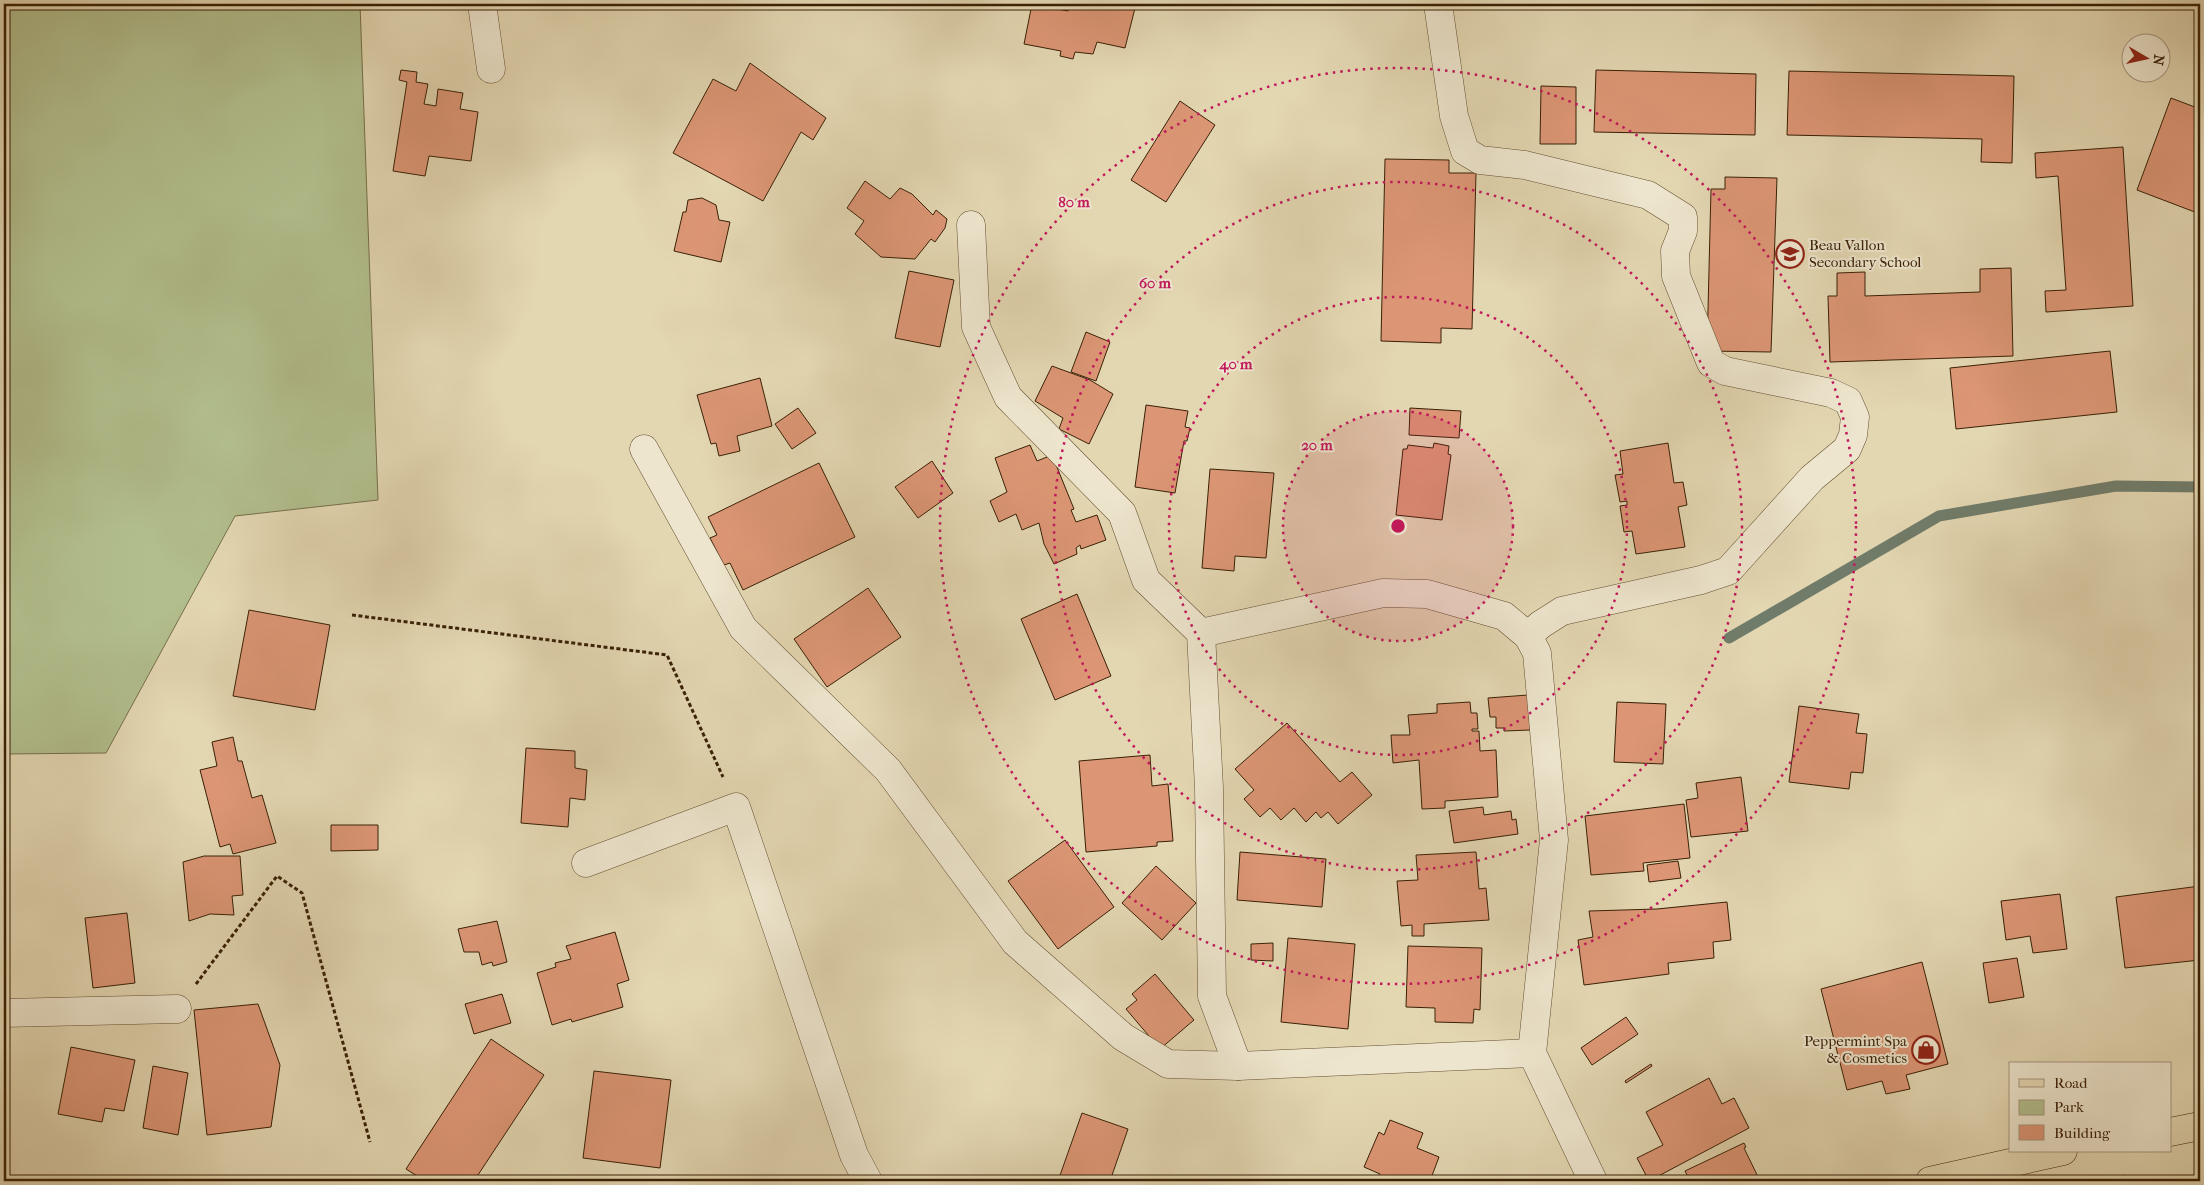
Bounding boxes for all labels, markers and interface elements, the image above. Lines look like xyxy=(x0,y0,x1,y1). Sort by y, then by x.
north arrow xyxy=(2122,32,2172,82)
text: N xyxy=(2149,53,2168,67)
text: 80 m xyxy=(1058,193,1090,211)
place label: Beau Vallon Secondary School xyxy=(1809,236,1922,271)
school or university icon: Beau Vallon Secondary School xyxy=(1775,239,1805,269)
text: 60 m xyxy=(1139,274,1172,292)
text: 40 m xyxy=(1219,355,1253,373)
text: 20 m xyxy=(1301,436,1333,454)
centre of rings xyxy=(1389,517,1407,535)
place label: Peppermint Spa & Cosmetics xyxy=(1804,1032,1908,1067)
shop icon: Peppermint Spa & Cosmetics xyxy=(1911,1035,1941,1065)
legend xyxy=(2009,1062,2172,1152)
text: Road xyxy=(2054,1074,2088,1092)
text: Park xyxy=(2054,1098,2084,1116)
text: Building xyxy=(2054,1124,2111,1142)

